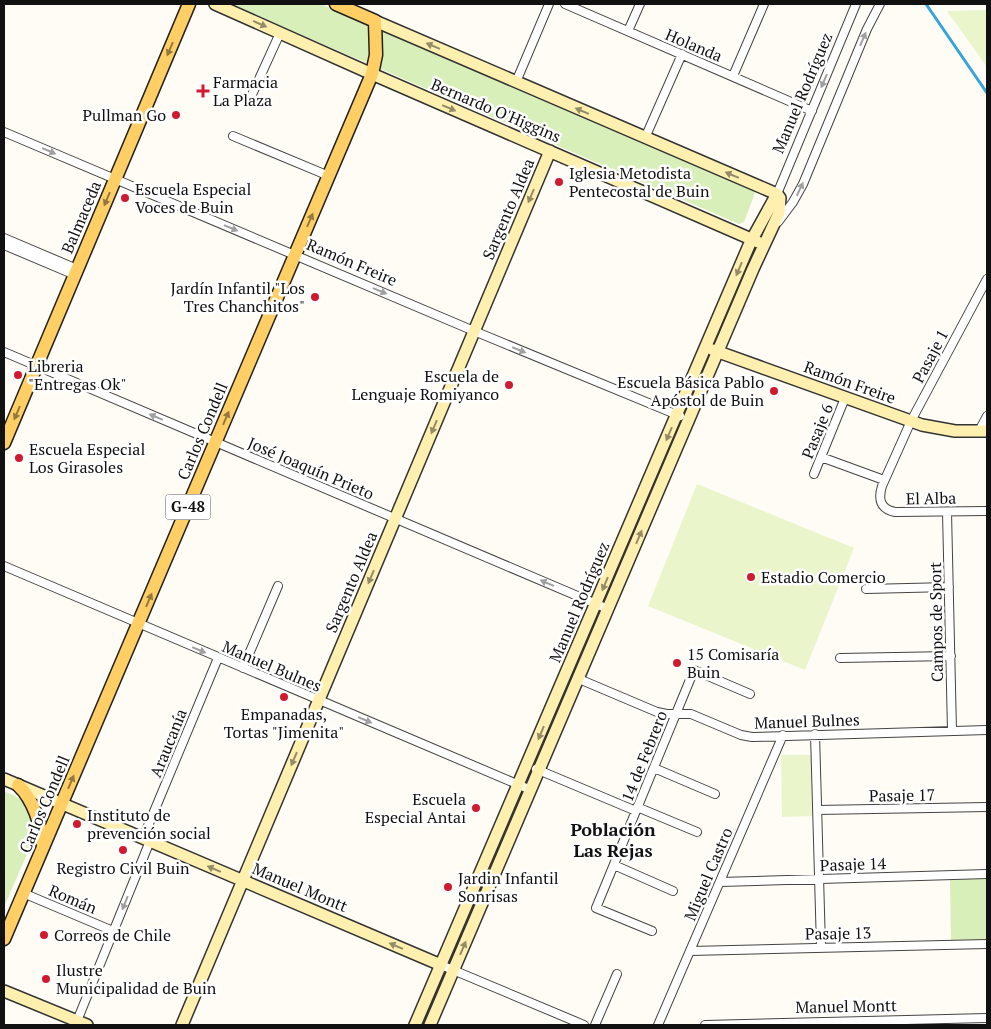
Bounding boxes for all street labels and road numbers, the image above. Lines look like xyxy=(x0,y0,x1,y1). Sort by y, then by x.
street label: Holanda xyxy=(662,23,726,67)
street label: Manuel Rodríguez xyxy=(767,29,837,157)
street label: Bernardo O'Higgins xyxy=(428,73,564,147)
street label: Sargento Aldea xyxy=(477,155,539,263)
street label: Balmaceda xyxy=(56,177,106,257)
street label: Ramón Freire xyxy=(303,233,401,291)
street label: Pasaje 1 xyxy=(907,325,953,387)
street label: Ramón Freire xyxy=(801,355,899,409)
street label: Carlos Condell xyxy=(172,379,232,483)
street label: Pasaje 6 xyxy=(796,400,838,462)
street label: José Joaquín Prieto xyxy=(245,431,378,505)
street label: El Alba xyxy=(906,487,956,509)
road number: G-48 xyxy=(166,494,210,520)
street label: Sargento Aldea xyxy=(320,528,382,636)
street label: Manuel Rodríguez xyxy=(544,538,614,666)
street label: Campos de Sport xyxy=(924,562,948,682)
street label: Manuel Bulnes xyxy=(219,635,325,697)
street label: Araucanía xyxy=(144,705,192,781)
street label: 14 de Febrero xyxy=(616,707,672,805)
street label: Manuel Bulnes xyxy=(754,708,860,734)
street label: Carlos Condell xyxy=(14,752,74,856)
street label: Pasaje 17 xyxy=(869,783,935,807)
street label: Miguel Castro xyxy=(678,824,738,924)
street label: Pasaje 14 xyxy=(820,852,887,876)
street label: Manuel Montt xyxy=(249,857,351,917)
street label: Román xyxy=(46,879,101,919)
street label: Pasaje 13 xyxy=(805,921,871,945)
street label: Manuel Montt xyxy=(795,994,897,1018)

